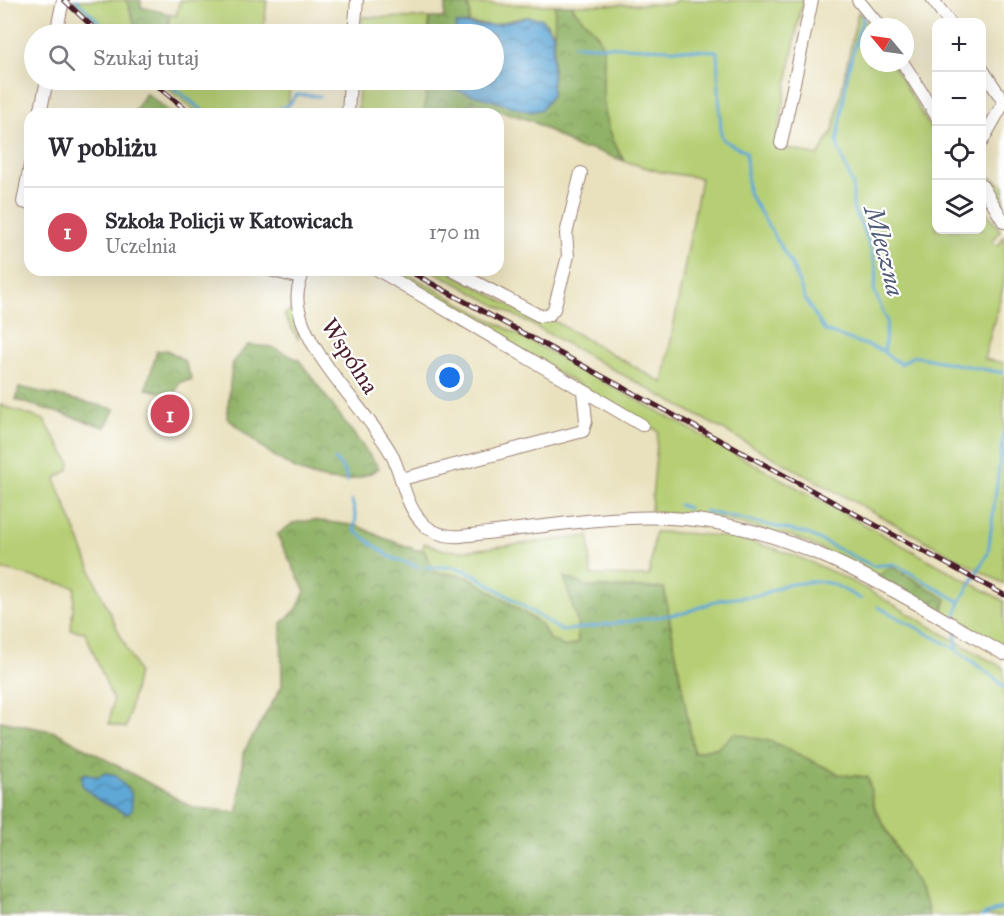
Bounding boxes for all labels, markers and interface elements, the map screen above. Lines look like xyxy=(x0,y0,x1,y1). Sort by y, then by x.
north arrow xyxy=(860,18,914,72)
map controls xyxy=(932,18,986,234)
button: + xyxy=(932,18,986,72)
search box xyxy=(24,24,504,90)
icon: search xyxy=(45,41,78,74)
text: Szukaj tutaj xyxy=(93,44,199,71)
button: − xyxy=(932,72,986,126)
button: locate xyxy=(932,126,986,180)
text: W pobliżu xyxy=(48,131,157,163)
button: layers xyxy=(932,180,986,234)
water label: Mleczna xyxy=(857,199,912,300)
text: Szkoła Policji w Katowicach xyxy=(105,207,353,234)
text: 1 xyxy=(64,220,71,244)
text: 170 m xyxy=(429,220,480,244)
text: Uczelnia xyxy=(105,234,177,258)
street label: Wspólna xyxy=(314,312,386,400)
your location xyxy=(435,363,464,392)
pin: 1 xyxy=(150,392,190,436)

